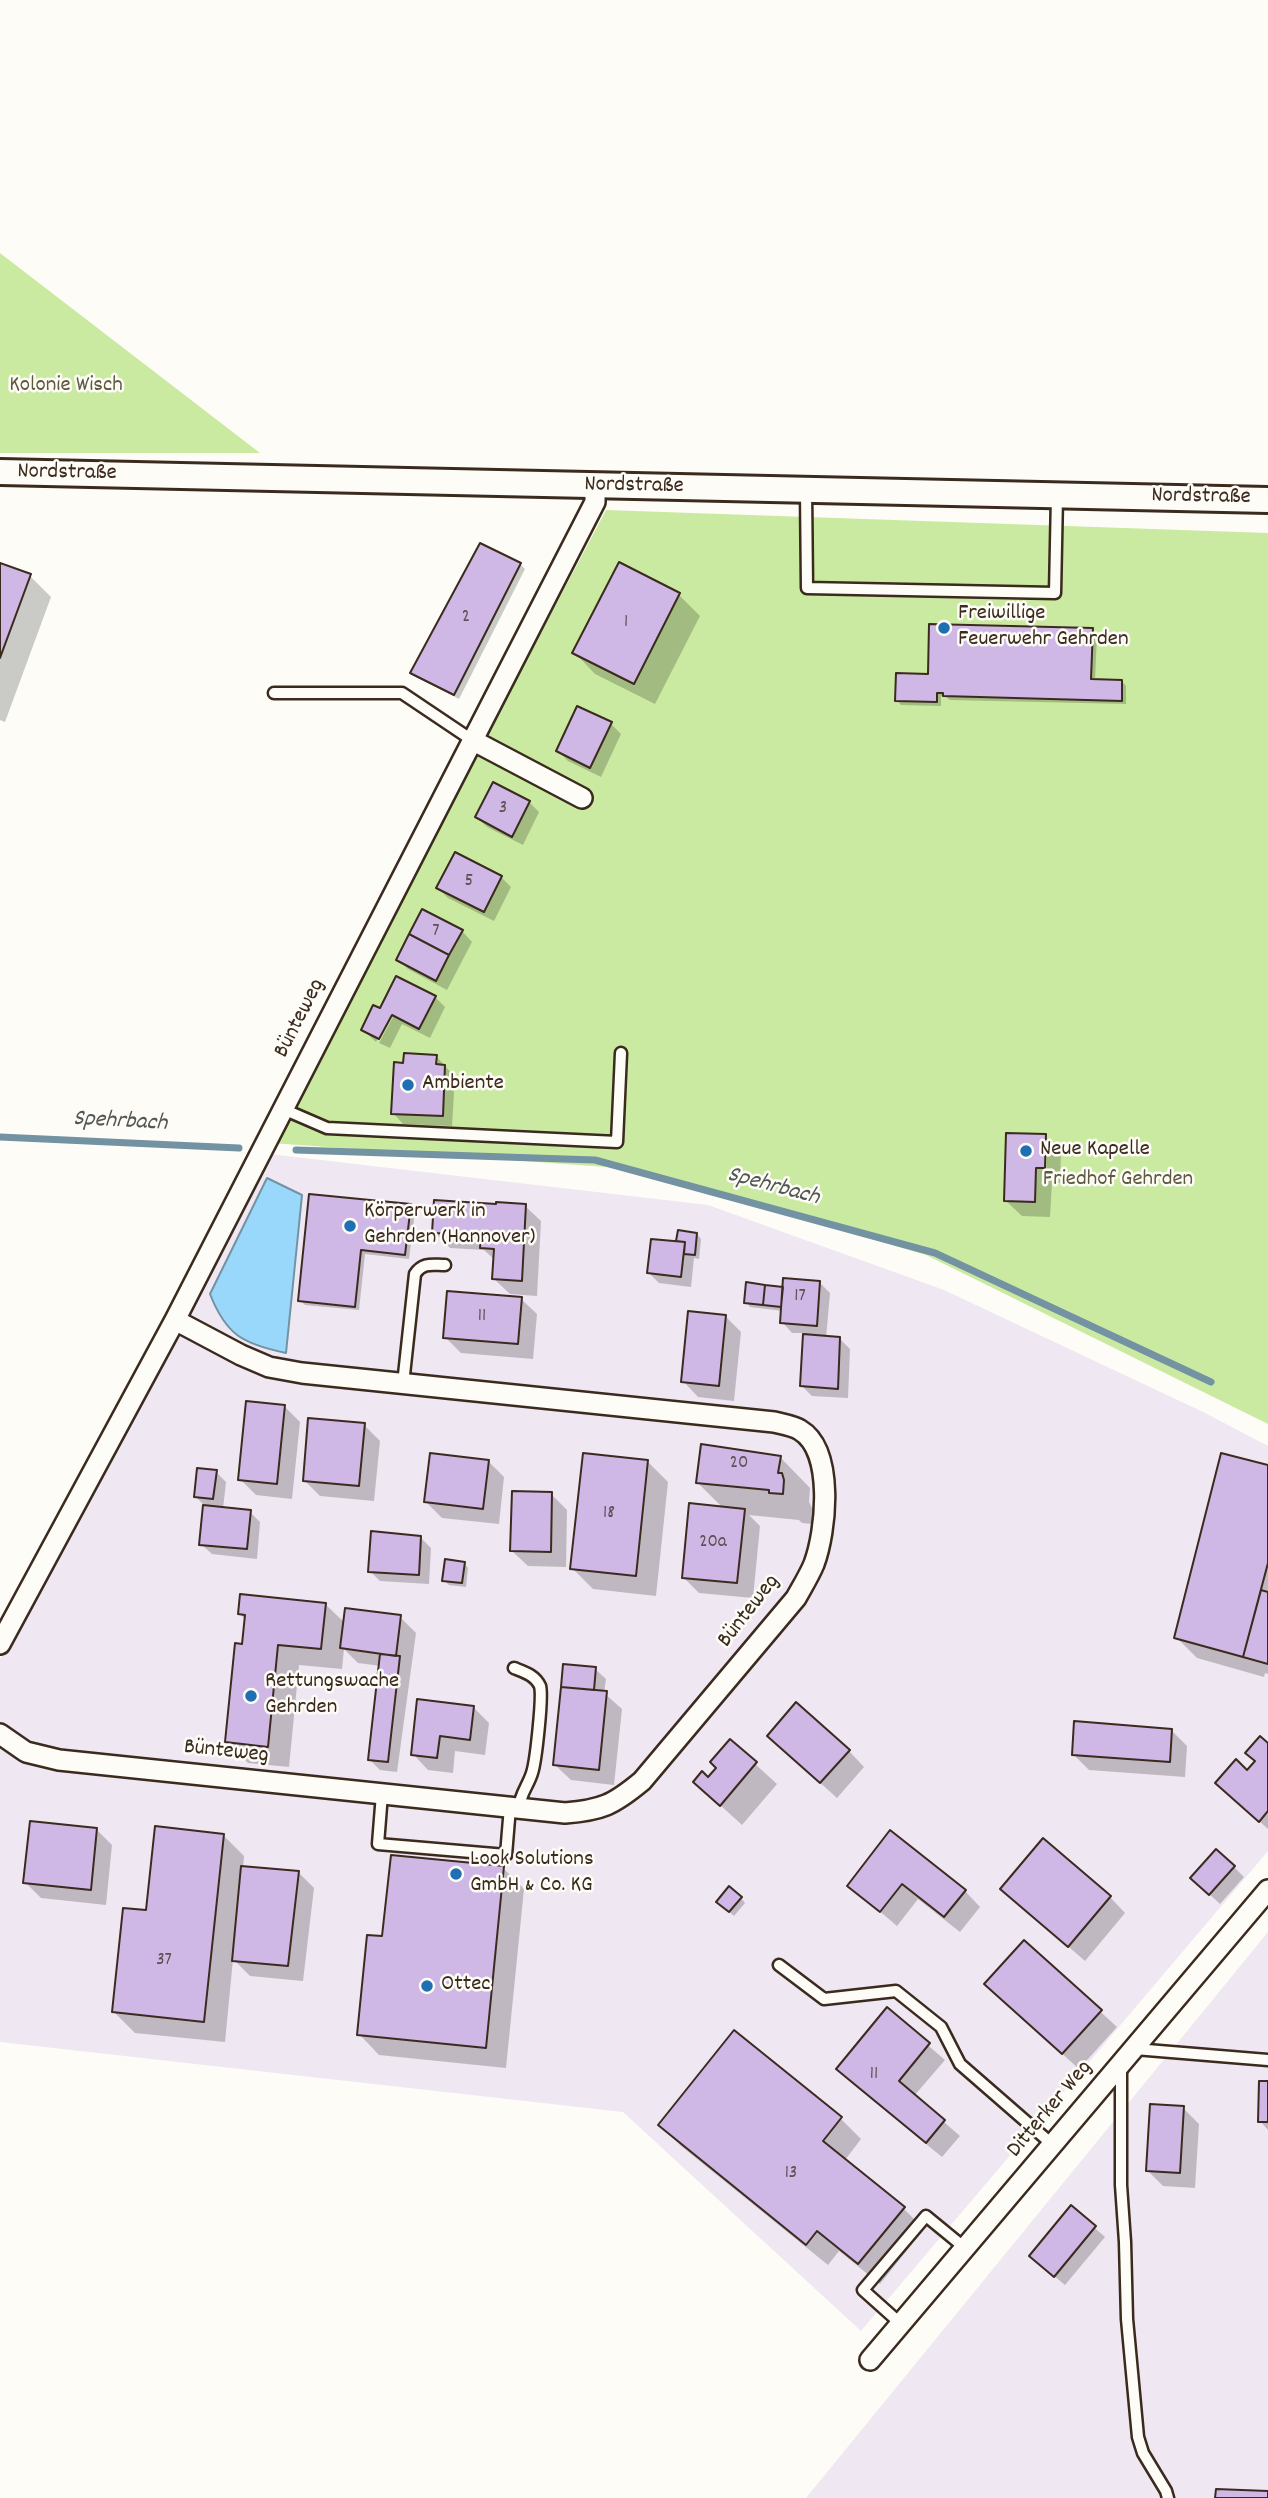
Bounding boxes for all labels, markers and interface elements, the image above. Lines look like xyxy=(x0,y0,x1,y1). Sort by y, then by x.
park label: Kolonie Wisch xyxy=(9,373,123,401)
street label: Nordstraße xyxy=(17,459,117,489)
street label: Nordstraße xyxy=(584,472,684,502)
street label: Nordstraße xyxy=(1151,483,1251,513)
place label: Freiwillige Feuerwehr Gehrden xyxy=(958,601,1129,655)
house number: 2 xyxy=(462,607,470,629)
house number: 1 xyxy=(624,612,628,634)
marker: Freiwillige Feuerwehr Gehrden xyxy=(936,620,952,636)
house number: 3 xyxy=(499,798,507,820)
house number: 5 xyxy=(465,871,473,893)
house number: 7 xyxy=(432,921,440,943)
street label: Bünteweg xyxy=(269,975,333,1063)
place label: Ambiente xyxy=(422,1071,504,1099)
marker: Ambiente xyxy=(400,1077,416,1093)
water label: Spehrbach xyxy=(72,1106,168,1140)
place label: Neue Kapelle xyxy=(1040,1137,1150,1165)
marker: Neue Kapelle xyxy=(1018,1143,1034,1159)
water label: Spehrbach xyxy=(724,1162,822,1214)
park label: Friedhof Gehrden xyxy=(1043,1167,1193,1195)
place label: Körperwerk in Gehrden (Hannover) xyxy=(364,1199,535,1253)
marker: Körperwerk in Gehrden (Hannover) xyxy=(342,1218,358,1234)
house number: 17 xyxy=(794,1286,806,1308)
house number: 11 xyxy=(478,1306,486,1328)
house number: 20 xyxy=(730,1453,748,1475)
house number: 18 xyxy=(603,1503,615,1525)
house number: 20a xyxy=(699,1532,727,1554)
street label: Bünteweg xyxy=(713,1570,787,1654)
place label: Rettungswache Gehrden xyxy=(265,1669,399,1723)
marker: Rettungswache Gehrden xyxy=(243,1688,259,1704)
street label: Bünteweg xyxy=(182,1735,270,1771)
place label: Look Solutions GmbH & Co. KG xyxy=(470,1847,594,1901)
marker: Look Solutions GmbH & Co. KG xyxy=(448,1866,464,1882)
house number: 37 xyxy=(156,1950,172,1972)
place label: Ottec xyxy=(441,1972,491,2000)
marker: Ottec xyxy=(419,1978,435,1994)
street label: Ditterker Weg xyxy=(1002,2056,1100,2164)
house number: 11 xyxy=(870,2064,878,2086)
house number: 13 xyxy=(785,2163,797,2185)

